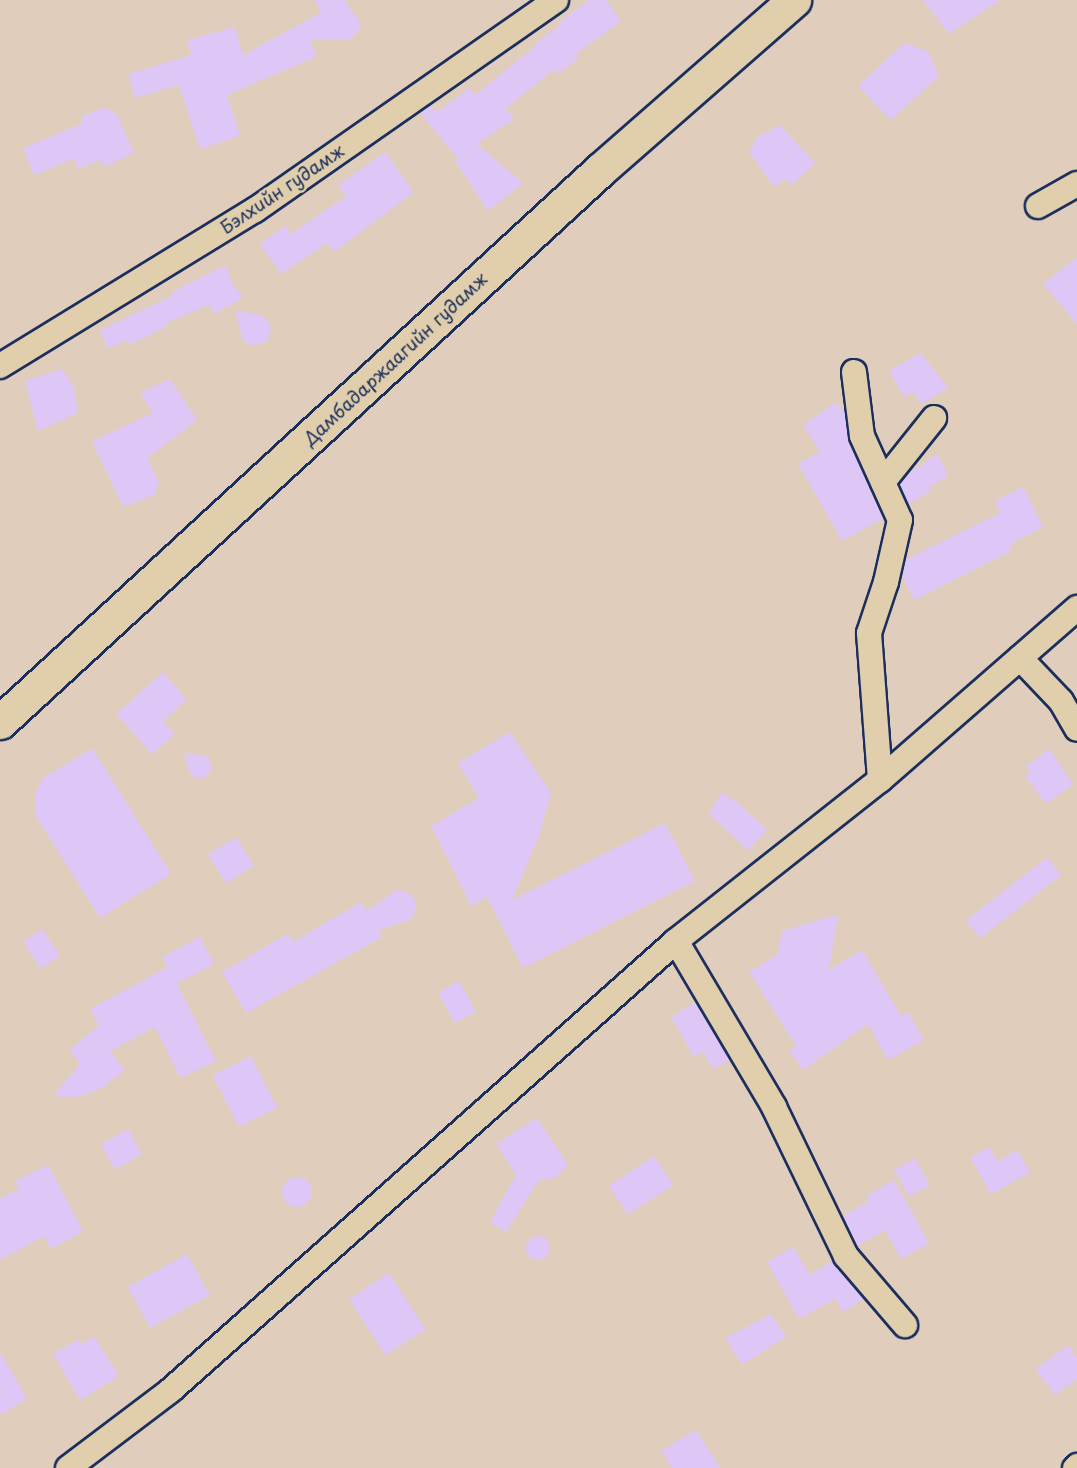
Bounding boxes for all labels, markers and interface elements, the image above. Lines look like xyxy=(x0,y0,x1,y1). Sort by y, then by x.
street label: Бэлхийн гудамж xyxy=(216,140,348,238)
street label: Дамбадаржаагийн гудамж xyxy=(299,268,491,450)

